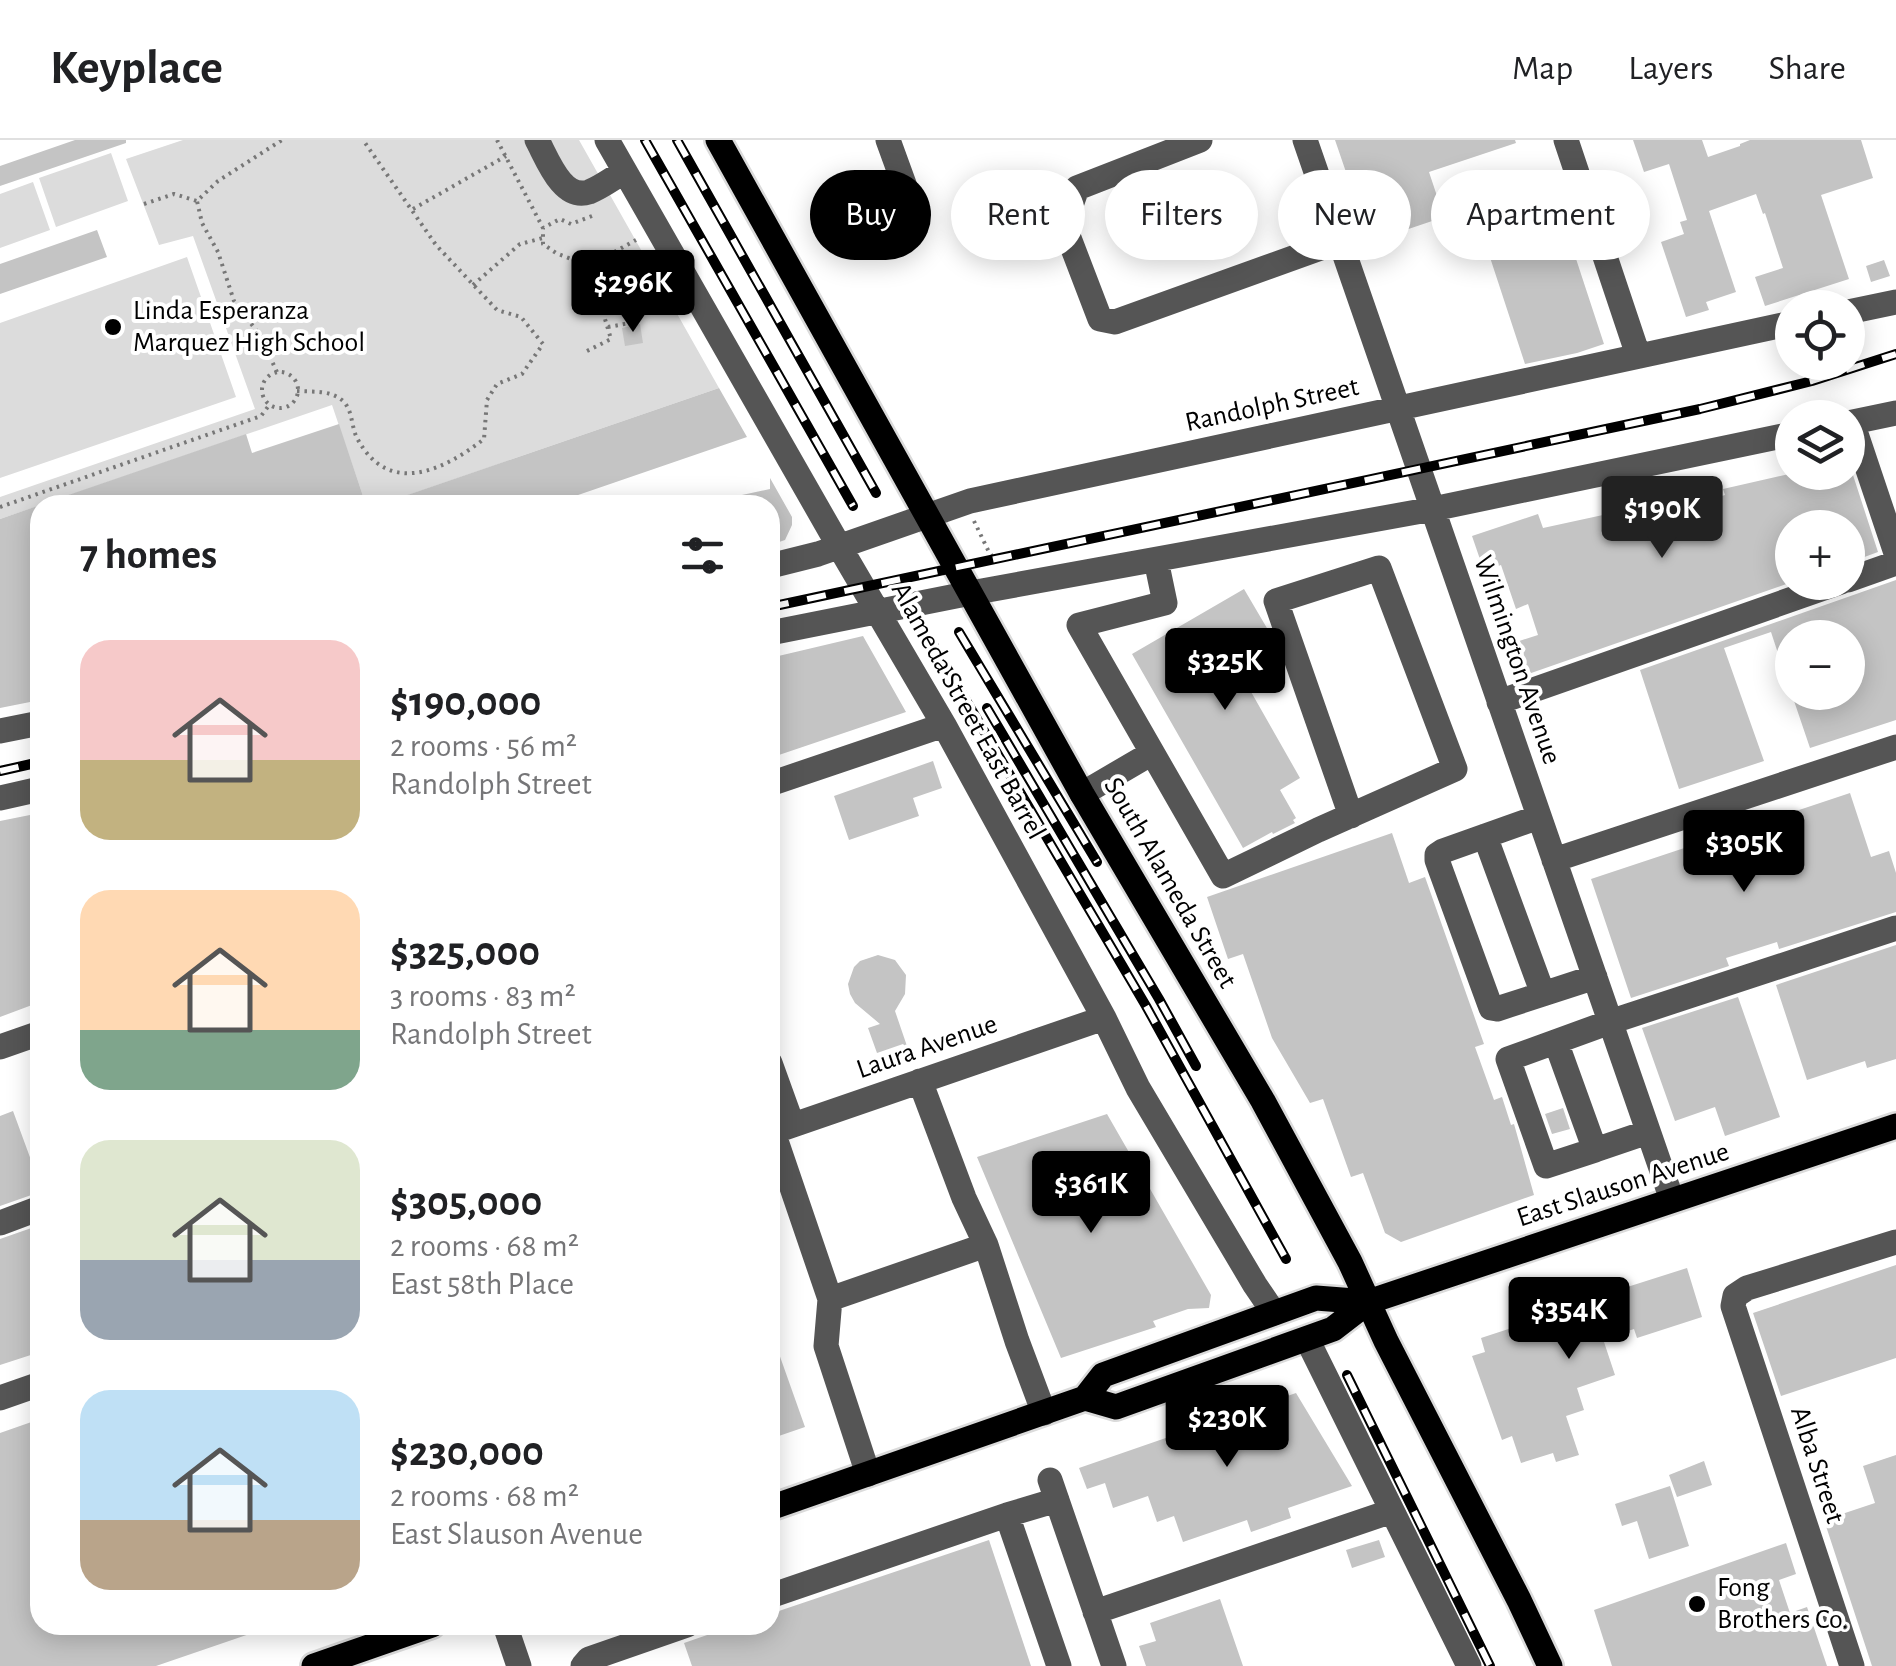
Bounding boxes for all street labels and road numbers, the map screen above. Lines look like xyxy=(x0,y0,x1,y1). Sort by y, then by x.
street label: Randolph Street xyxy=(1183,373,1361,437)
street label: Wilmington Avenue xyxy=(1468,552,1566,768)
street label: Alameda Street East Barrel xyxy=(886,578,1050,844)
street label: South Alameda Street xyxy=(1098,773,1242,993)
street label: Laura Avenue xyxy=(853,1010,1001,1084)
street label: East Slauson Avenue xyxy=(1513,1137,1733,1233)
street label: Alba Street xyxy=(1785,1403,1849,1527)

